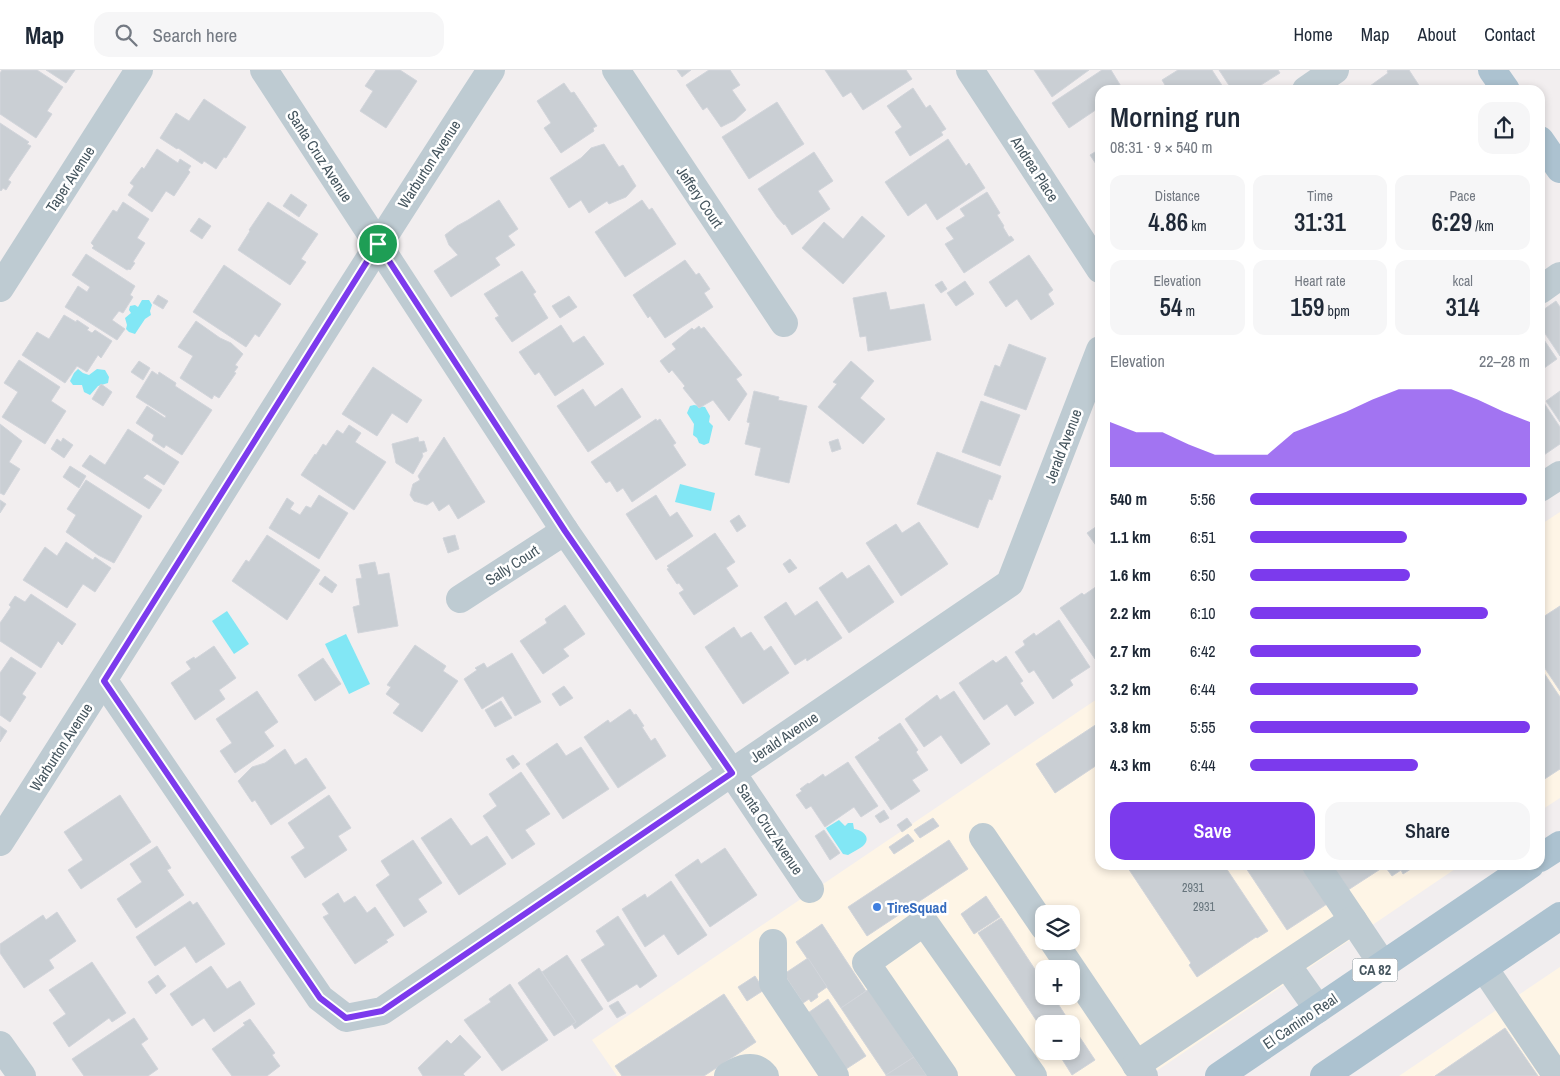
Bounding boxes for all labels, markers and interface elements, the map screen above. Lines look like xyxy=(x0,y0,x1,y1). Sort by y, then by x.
search box xyxy=(94,12,444,57)
text: Map xyxy=(25,19,64,51)
icon: search xyxy=(112,21,140,49)
text: Search here xyxy=(152,22,237,48)
text: Home xyxy=(1293,22,1333,47)
text: Map xyxy=(1361,22,1390,47)
text: About xyxy=(1418,22,1456,47)
text: Contact xyxy=(1484,22,1535,47)
text: Morning run xyxy=(1110,98,1241,136)
button: share xyxy=(1478,102,1530,154)
street label: Santa Cruz Avenue xyxy=(282,106,358,206)
street label: Warburton Avenue xyxy=(393,116,465,212)
street label: Andrea Place xyxy=(1006,131,1064,206)
text: 08:31 · 9 × 540 m xyxy=(1110,136,1213,158)
street label: Taper Avenue xyxy=(41,142,99,216)
street label: Jeffery Court xyxy=(672,162,729,232)
text: Distance xyxy=(1155,187,1200,205)
text: Time xyxy=(1307,187,1333,205)
text: Pace xyxy=(1450,187,1476,205)
text: 4.86 xyxy=(1148,205,1188,239)
text: 31:31 xyxy=(1294,205,1346,239)
text: 6:29 xyxy=(1431,205,1472,239)
text: km xyxy=(1188,217,1207,235)
text: /km xyxy=(1472,217,1494,235)
pin xyxy=(357,223,399,265)
icon: arrive xyxy=(364,230,392,258)
text: Elevation xyxy=(1153,272,1201,290)
text: Heart rate xyxy=(1294,272,1346,290)
text: kcal xyxy=(1452,272,1473,290)
text: 54 xyxy=(1160,290,1182,324)
text: 159 xyxy=(1290,290,1324,324)
text: 314 xyxy=(1446,290,1480,324)
text: m xyxy=(1182,302,1195,320)
text: bpm xyxy=(1324,302,1350,320)
text: Elevation xyxy=(1110,350,1165,372)
text: 22–28 m xyxy=(1479,350,1530,372)
street label: Jerald Avenue xyxy=(1039,406,1087,486)
text: 540 m xyxy=(1110,488,1147,510)
text: 5:56 xyxy=(1190,488,1216,510)
text: 1.1 km xyxy=(1110,526,1151,548)
text: 6:51 xyxy=(1190,526,1216,548)
street label: Sally Court xyxy=(481,539,543,590)
text: 1.6 km xyxy=(1110,564,1151,586)
text: 6:50 xyxy=(1190,564,1216,586)
text: 2.2 km xyxy=(1110,602,1151,624)
text: 6:10 xyxy=(1190,602,1216,624)
text: 2.7 km xyxy=(1110,640,1151,662)
text: 6:42 xyxy=(1190,640,1216,662)
text: 3.2 km xyxy=(1110,678,1151,700)
text: 6:44 xyxy=(1190,678,1216,700)
street label: Warburton Avenue xyxy=(25,699,97,795)
street label: Jerald Avenue xyxy=(746,706,822,767)
text: 3.8 km xyxy=(1110,716,1151,738)
text: 5:55 xyxy=(1190,716,1216,738)
text: 4.3 km xyxy=(1110,754,1151,776)
text: 6:44 xyxy=(1190,754,1216,776)
street label: Santa Cruz Avenue xyxy=(732,779,808,879)
button: Save xyxy=(1110,802,1315,860)
button: Share xyxy=(1325,802,1530,860)
house number: 2931 xyxy=(1182,880,1204,896)
place label: TireSquad xyxy=(887,897,947,918)
house number: 2931 xyxy=(1193,899,1215,915)
marker: TireSquad xyxy=(871,901,883,913)
map controls xyxy=(1035,905,1080,1060)
button: layers xyxy=(1035,905,1080,950)
road number: CA 82 xyxy=(1352,958,1398,982)
button: + xyxy=(1035,960,1080,1005)
street label: El Camino Real xyxy=(1258,988,1342,1054)
button: − xyxy=(1035,1015,1080,1060)

